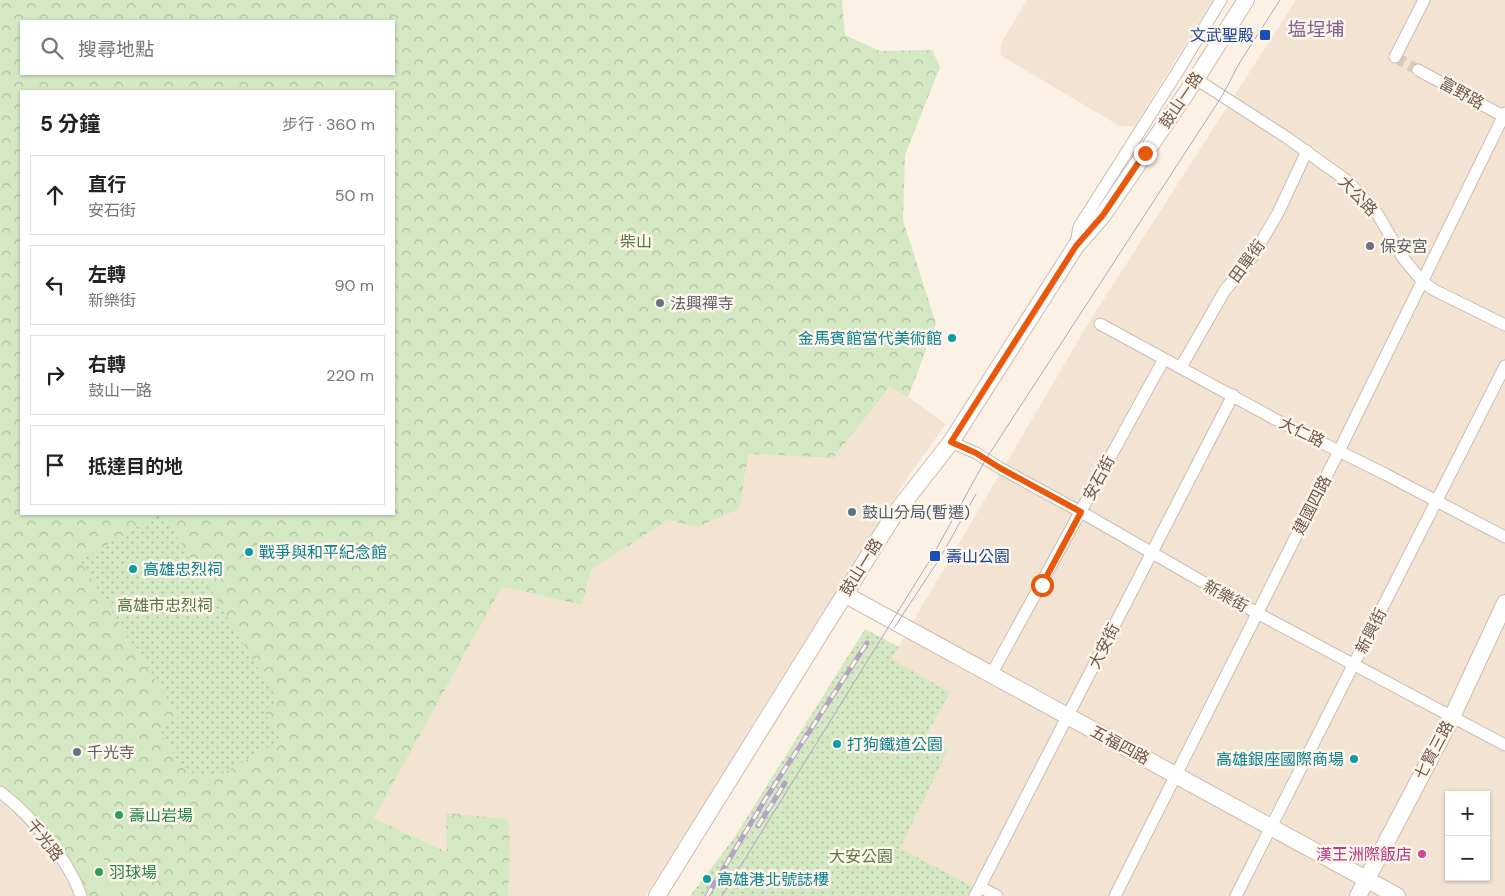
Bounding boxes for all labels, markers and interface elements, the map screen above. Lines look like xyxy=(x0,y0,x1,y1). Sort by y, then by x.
district label: 塩埕埔 xyxy=(1287,17,1345,42)
search box xyxy=(20,20,395,75)
place label: 文武聖殿 xyxy=(1190,25,1254,46)
marker: 文武聖殿 xyxy=(1258,28,1272,42)
icon: search xyxy=(38,34,66,62)
text: 搜尋地點 xyxy=(78,37,154,62)
street label: 鼓山一路 xyxy=(1154,68,1208,132)
street label: 富野路 xyxy=(1436,72,1488,114)
text: 5 分鐘 xyxy=(40,110,100,138)
text: 步行 · 360 m xyxy=(282,114,375,135)
route end xyxy=(1134,142,1157,165)
street label: 大公路 xyxy=(1334,171,1382,221)
text: 直行 xyxy=(88,172,126,197)
icon: ahead xyxy=(41,181,69,209)
text: 50 m xyxy=(335,185,374,206)
text: 安石街 xyxy=(88,200,136,221)
park label: 柴山 xyxy=(620,231,652,252)
street label: 田單街 xyxy=(1224,235,1270,287)
place label: 保安宮 xyxy=(1380,236,1428,257)
marker: 保安宮 xyxy=(1364,240,1376,252)
text: 左轉 xyxy=(88,262,126,287)
icon: left xyxy=(41,271,69,299)
text: 90 m xyxy=(334,275,374,296)
text: 新樂街 xyxy=(88,290,136,311)
place label: 法興禪寺 xyxy=(670,293,734,314)
marker: 法興禪寺 xyxy=(654,297,666,309)
place label: 金馬賓館當代美術館 xyxy=(798,328,942,349)
marker: 金馬賓館當代美術館 xyxy=(946,332,958,344)
text: 右轉 xyxy=(88,352,126,377)
icon: right xyxy=(41,361,69,389)
text: 220 m xyxy=(326,365,374,386)
text: 鼓山一路 xyxy=(88,380,152,401)
street label: 大仁路 xyxy=(1276,412,1328,452)
icon: arrive xyxy=(41,451,69,479)
street label: 安石街 xyxy=(1078,452,1120,504)
text: 抵達目的地 xyxy=(88,454,183,479)
street label: 建國四路 xyxy=(1288,472,1336,538)
place label: 鼓山分局(暫遷) xyxy=(862,502,970,523)
marker: 鼓山分局(暫遷) xyxy=(846,506,858,518)
street label: 鼓山一路 xyxy=(835,534,887,600)
place label: 戰爭與和平紀念館 xyxy=(259,542,387,563)
marker: 戰爭與和平紀念館 xyxy=(243,546,255,558)
place label: 壽山公園 xyxy=(946,546,1010,567)
marker: 壽山公園 xyxy=(928,549,942,563)
place label: 高雄忠烈祠 xyxy=(143,559,223,580)
marker: 高雄忠烈祠 xyxy=(127,563,139,575)
route start xyxy=(1031,574,1054,597)
street label: 新樂街 xyxy=(1200,575,1252,617)
park label: 高雄市忠烈祠 xyxy=(117,595,213,616)
street label: 新興街 xyxy=(1351,605,1391,657)
street label: 大安街 xyxy=(1084,620,1124,672)
street label: 七賢三路 xyxy=(1410,717,1458,783)
street label: 五福四路 xyxy=(1087,721,1153,769)
place label: 打狗鐵道公園 xyxy=(847,734,943,755)
marker: 打狗鐵道公園 xyxy=(831,738,843,750)
place label: 千光寺 xyxy=(87,742,135,763)
marker: 千光寺 xyxy=(71,746,83,758)
place label: 高雄銀座國際商場 xyxy=(1216,749,1344,770)
marker: 高雄銀座國際商場 xyxy=(1348,753,1360,765)
map controls xyxy=(1445,791,1490,881)
button: + xyxy=(1445,791,1490,836)
place label: 壽山岩場 xyxy=(129,805,193,826)
marker: 壽山岩場 xyxy=(113,809,125,821)
street label: 千光路 xyxy=(22,815,68,865)
button: − xyxy=(1445,836,1490,881)
place label: 漢王洲際飯店 xyxy=(1316,844,1412,865)
park label: 大安公園 xyxy=(829,846,893,867)
marker: 漢王洲際飯店 xyxy=(1416,848,1428,860)
place label: 羽球場 xyxy=(109,862,157,883)
marker: 羽球場 xyxy=(93,866,105,878)
place label: 高雄港北號誌樓 xyxy=(717,869,829,890)
marker: 高雄港北號誌樓 xyxy=(701,873,713,885)

